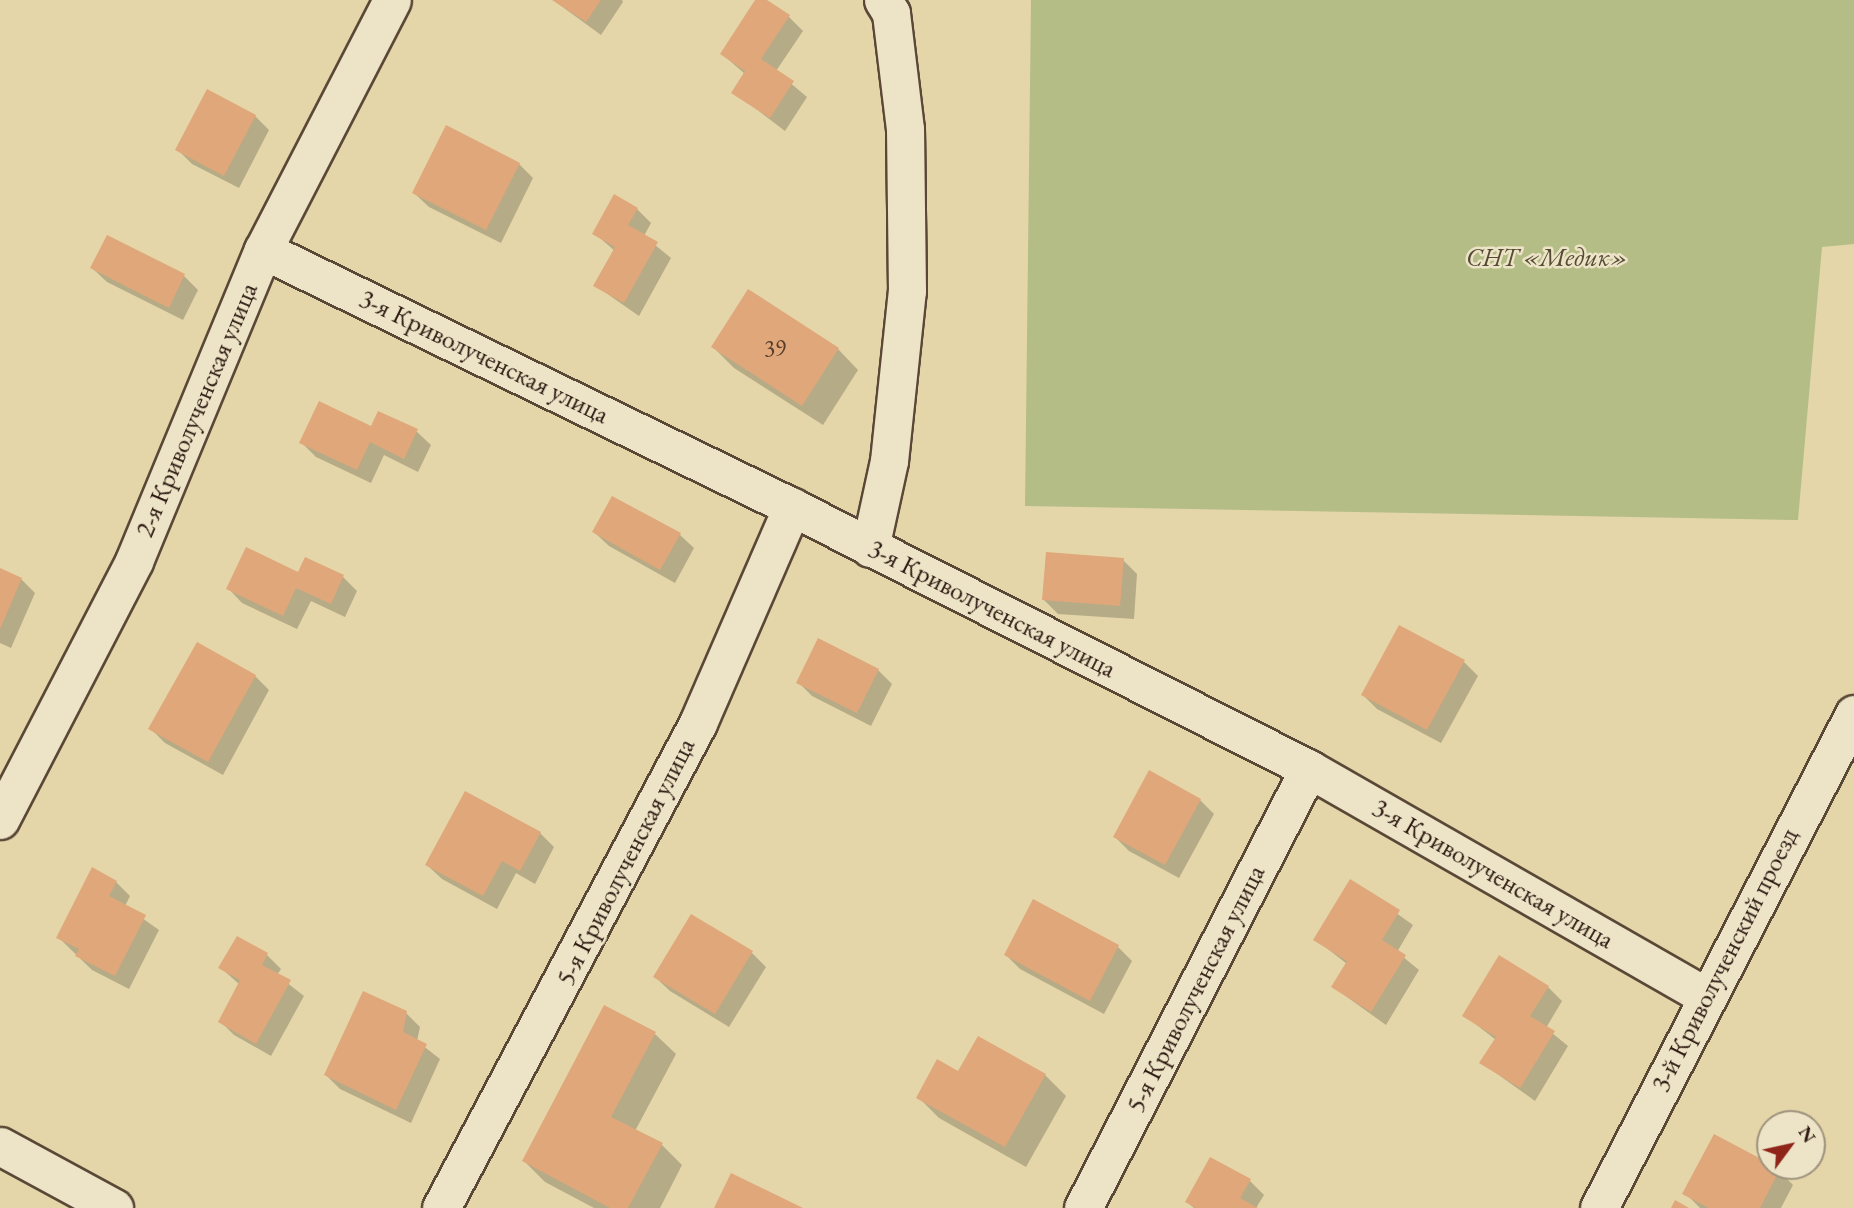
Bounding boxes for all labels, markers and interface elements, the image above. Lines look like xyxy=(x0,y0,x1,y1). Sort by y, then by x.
park label: СНТ «Медик» xyxy=(1466,242,1628,274)
street label: 2-я Криволученская улица xyxy=(129,278,265,542)
street label: 3-я Криволученская улица xyxy=(354,283,614,431)
house number: 39 xyxy=(764,334,786,362)
street label: 3-я Криволученская улица xyxy=(863,533,1121,685)
street label: 5-я Криволученская улица xyxy=(550,733,702,991)
street label: 3-я Криволученская улица xyxy=(1367,792,1619,956)
street label: 3-й Криволученский проезд xyxy=(1645,823,1805,1097)
street label: 5-я Криволученская улица xyxy=(1120,860,1272,1118)
north arrow xyxy=(1756,1110,1826,1180)
text: N xyxy=(1793,1121,1822,1148)

